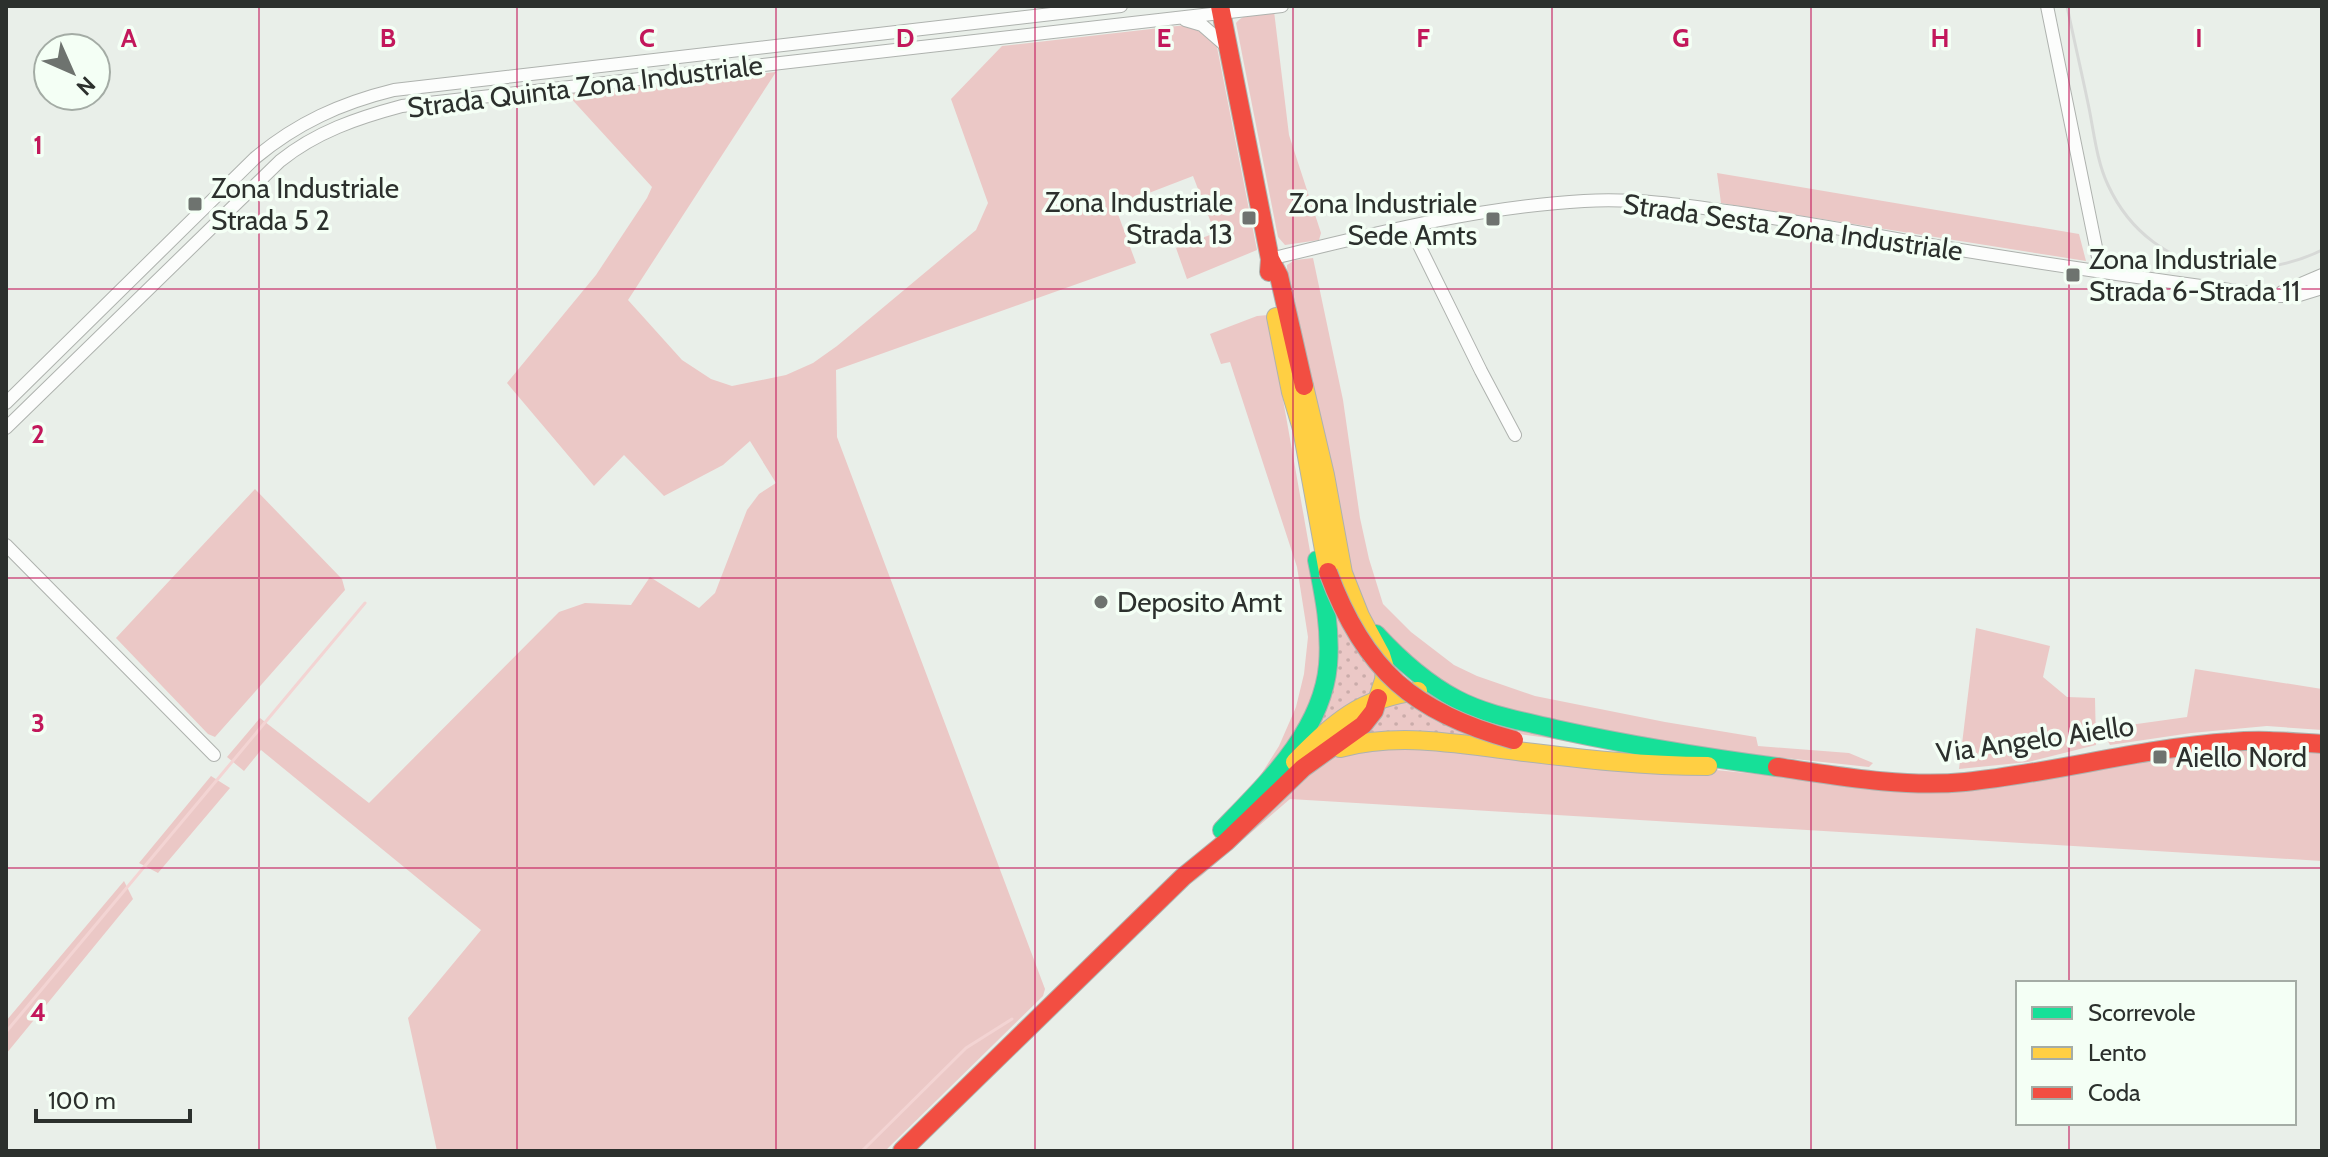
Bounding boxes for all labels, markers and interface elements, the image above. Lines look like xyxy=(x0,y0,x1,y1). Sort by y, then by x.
text: A xyxy=(121,22,138,54)
text: B xyxy=(380,22,396,54)
text: C xyxy=(639,22,655,54)
text: D xyxy=(896,22,914,54)
text: E xyxy=(1157,22,1171,54)
text: F xyxy=(1416,22,1430,54)
text: G xyxy=(1672,22,1690,54)
text: H xyxy=(1931,22,1949,54)
text: I xyxy=(2195,22,2203,54)
north arrow xyxy=(32,32,112,112)
street label: Strada Quinta Zona Industriale xyxy=(405,47,765,125)
text: N xyxy=(71,71,101,101)
text: 1 xyxy=(33,129,43,161)
place label: Zona Industriale Strada 5 2 xyxy=(211,171,399,237)
place label: Zona Industriale Strada 13 xyxy=(1045,185,1233,251)
place label: Zona Industriale Sede Amts xyxy=(1289,186,1477,252)
street label: Strada Sesta Zona Industriale xyxy=(1621,186,1965,268)
marker: Zona Industriale Strada 5 2 xyxy=(186,195,204,213)
marker: Zona Industriale Strada 13 xyxy=(1240,209,1258,227)
marker: Zona Industriale Sede Amts xyxy=(1484,210,1502,228)
place label: Zona Industriale Strada 6-Strada 11 xyxy=(2089,242,2300,308)
marker: Zona Industriale Strada 6-Strada 11 xyxy=(2064,266,2082,284)
text: 2 xyxy=(31,418,45,450)
place label: Deposito Amt xyxy=(1117,585,1282,619)
marker: Deposito Amt xyxy=(1092,593,1110,611)
text: 3 xyxy=(31,707,45,739)
street label: Via Angelo Aiello xyxy=(1934,708,2136,770)
place label: Aiello Nord xyxy=(2176,740,2307,774)
marker: Aiello Nord xyxy=(2151,748,2169,766)
legend xyxy=(2016,981,2296,1125)
text: 4 xyxy=(30,996,46,1028)
text: Scorrevole xyxy=(2088,998,2196,1027)
text: Lento xyxy=(2088,1038,2147,1067)
scale bar xyxy=(36,1073,190,1123)
text: Coda xyxy=(2088,1078,2141,1107)
text: 100 m xyxy=(48,1086,116,1115)

